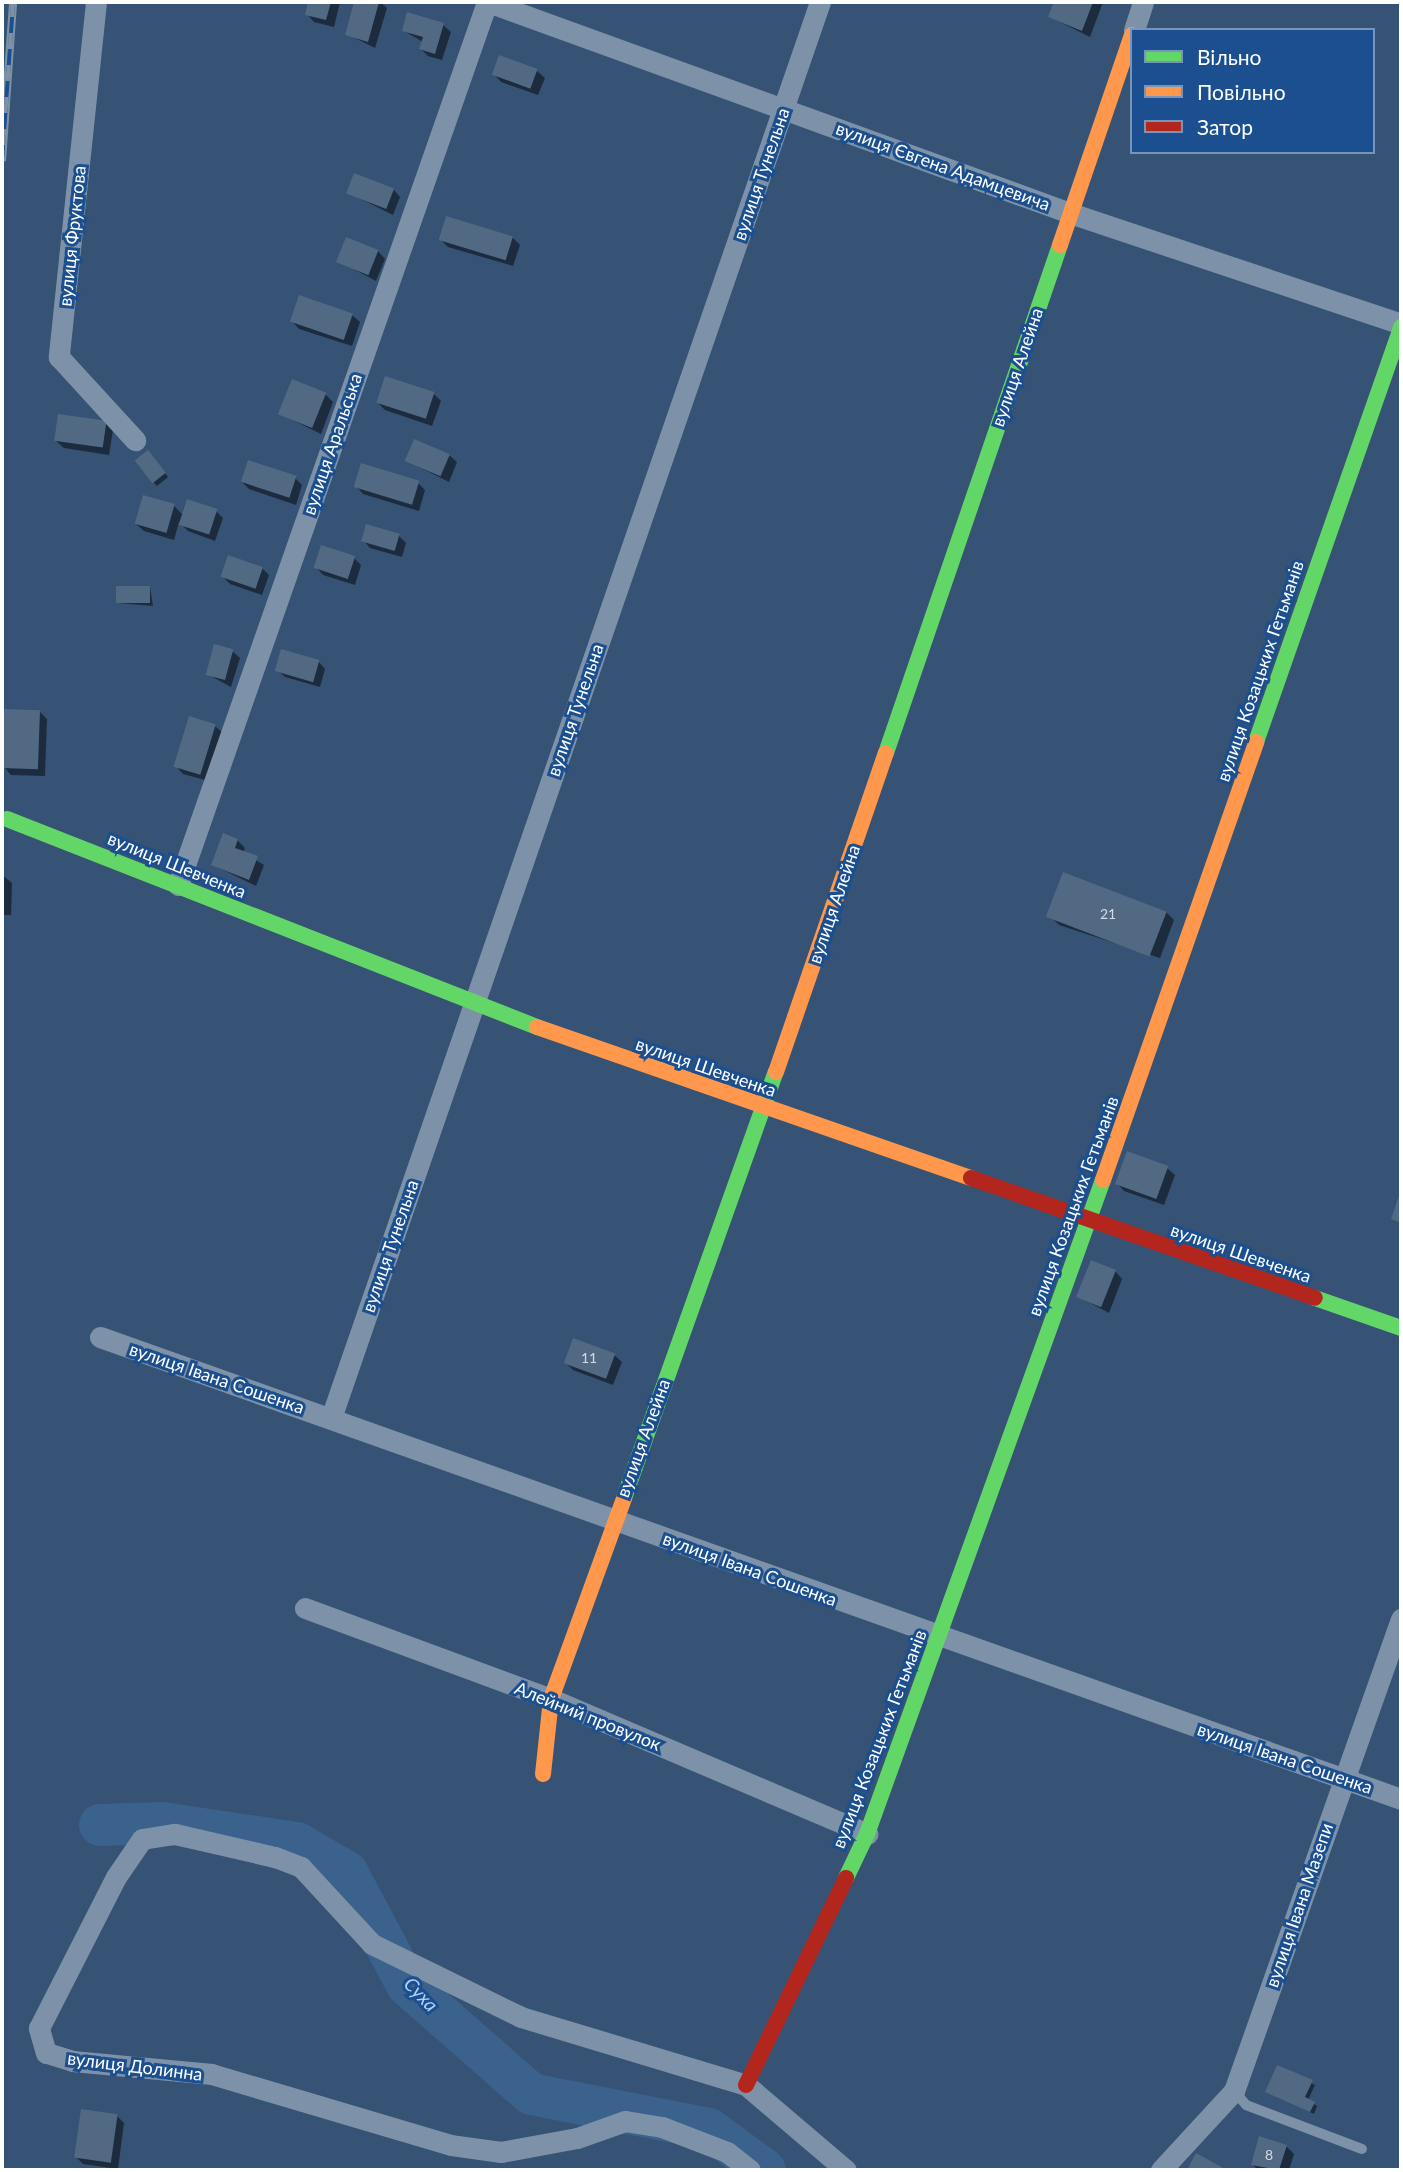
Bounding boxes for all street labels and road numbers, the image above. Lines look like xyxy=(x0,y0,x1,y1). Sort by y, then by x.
street label: вулиця Тунельна xyxy=(728,105,794,243)
street label: вулиця Євгена Адамцевича xyxy=(833,117,1053,215)
street label: вулиця Фруктова xyxy=(54,164,90,308)
street label: вулиця Алейна xyxy=(987,305,1047,429)
street label: вулиця Аральська xyxy=(298,370,366,518)
street label: вулиця Козацьких Гетьманів xyxy=(1212,558,1308,784)
street label: вулиця Тунельна xyxy=(542,641,608,779)
street label: вулиця Шевченка xyxy=(105,827,249,903)
street label: вулиця Алейна xyxy=(804,842,864,966)
street label: вулиця Шевченка xyxy=(633,1033,779,1101)
street label: вулиця Козацьких Гетьманів xyxy=(1023,1093,1123,1319)
street label: вулиця Тунельна xyxy=(357,1177,423,1315)
street label: вулиця Шевченка xyxy=(1168,1219,1314,1287)
street label: вулиця Івана Сошенка xyxy=(127,1338,307,1418)
street label: вулиця Алейна xyxy=(612,1376,674,1500)
street label: вулиця Івана Сошенка xyxy=(660,1527,840,1611)
street label: вулиця Козацьких Гетьманів xyxy=(827,1627,931,1851)
street label: Алейний провулок xyxy=(512,1677,664,1755)
street label: вулиця Івана Сошенка xyxy=(1195,1718,1375,1798)
street label: вулиця Івана Мазепи xyxy=(1261,1820,1337,1990)
street label: вулиця Долинна xyxy=(66,2047,204,2085)

